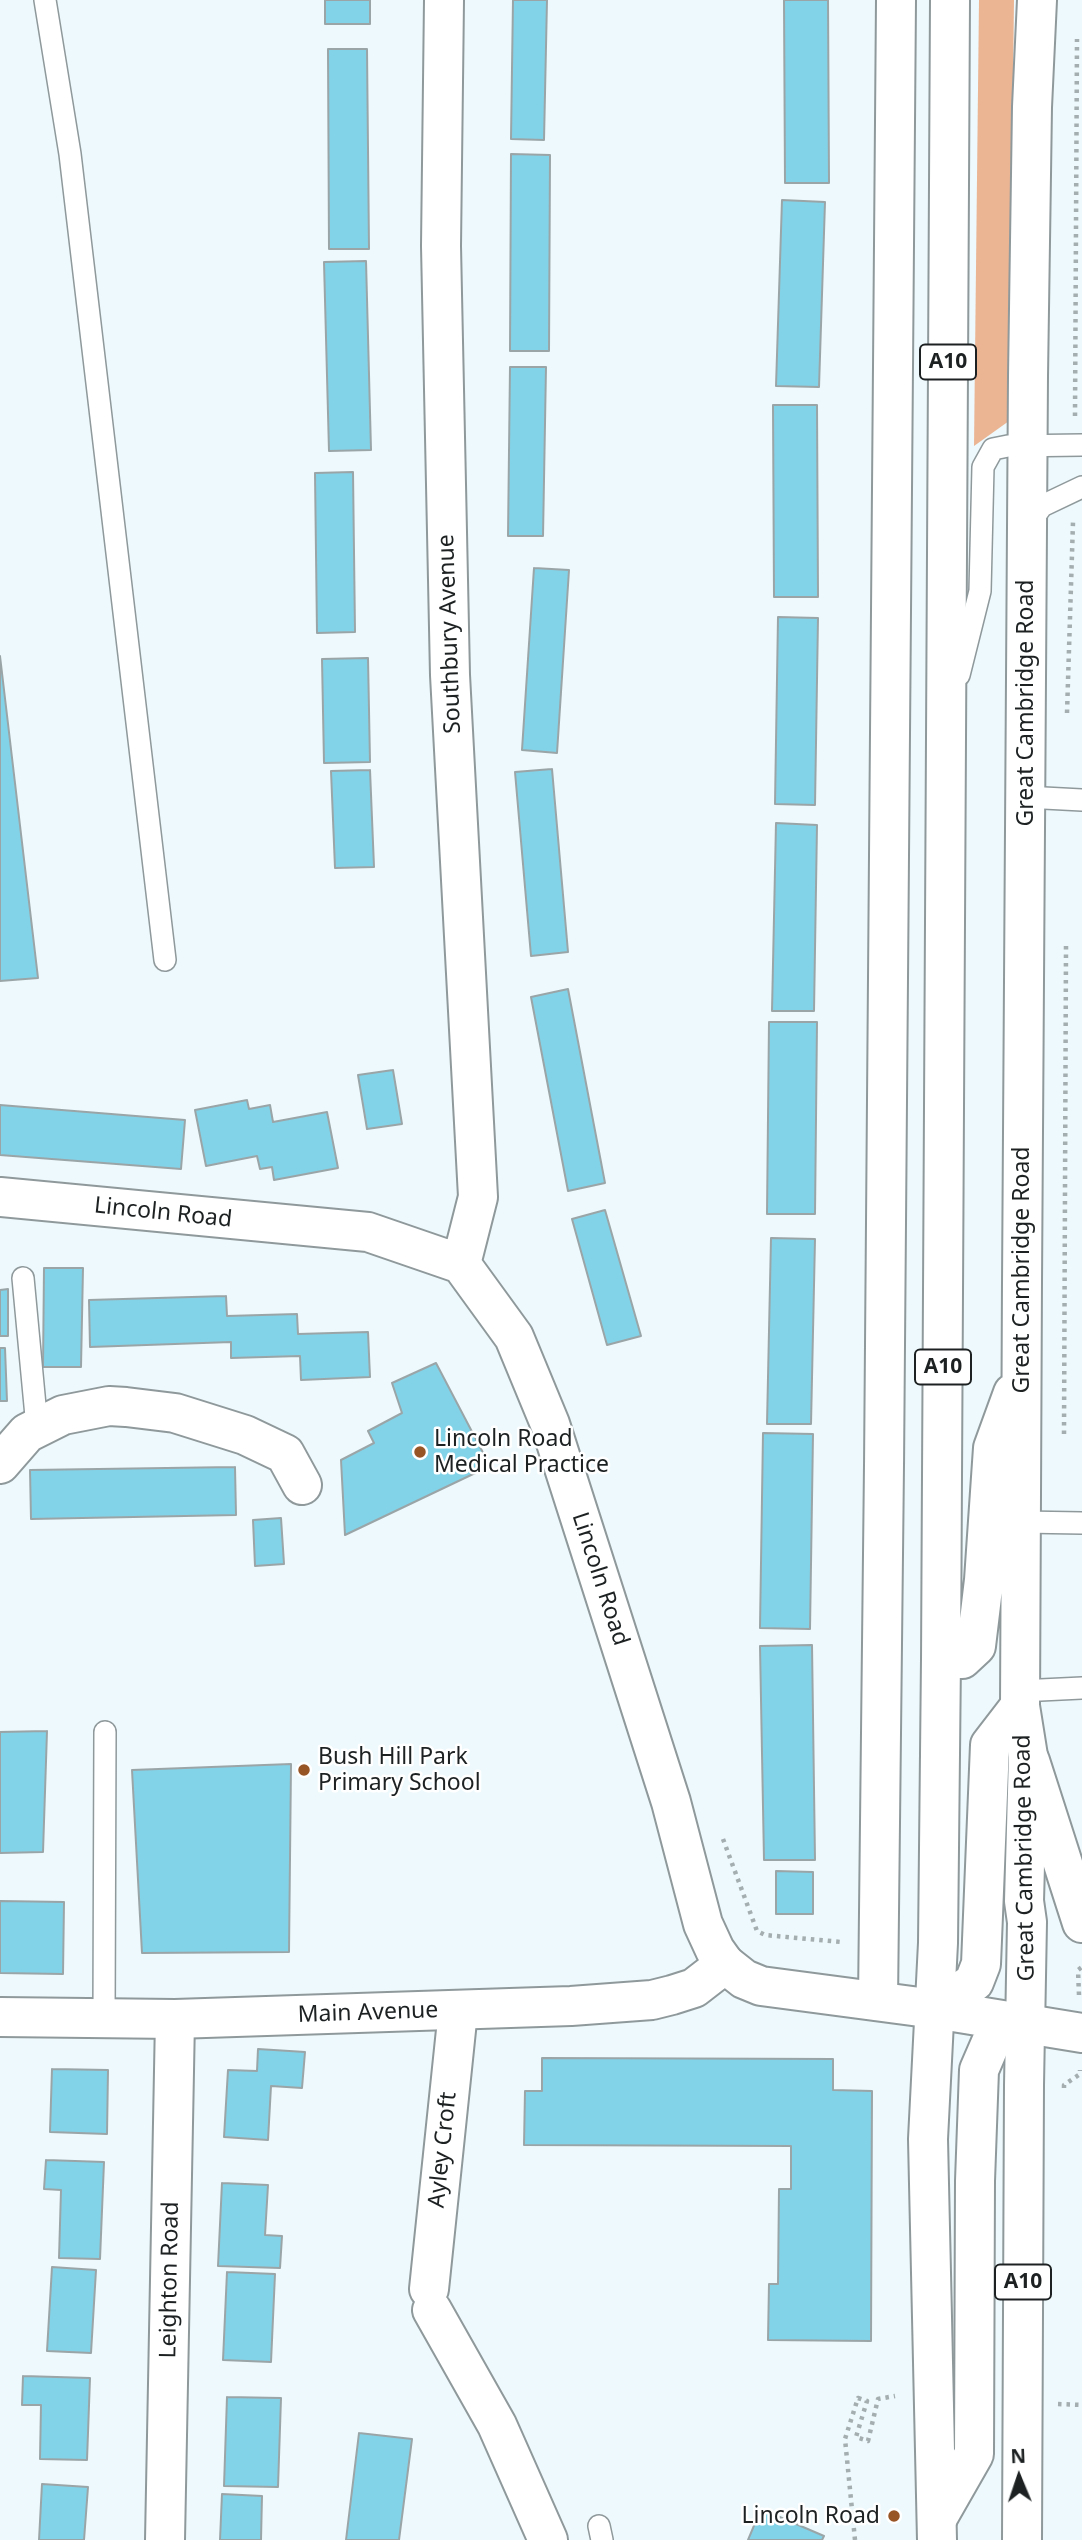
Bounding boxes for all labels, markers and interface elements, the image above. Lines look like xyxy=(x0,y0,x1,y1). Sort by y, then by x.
road number: A10 xyxy=(920,344,976,380)
street label: Southbury Avenue xyxy=(433,534,467,734)
street label: Great Cambridge Road xyxy=(1012,580,1040,826)
street label: Great Cambridge Road xyxy=(1008,1147,1036,1393)
street label: Lincoln Road xyxy=(93,1192,233,1234)
road number: A10 xyxy=(915,1350,971,1384)
place label: Lincoln Road Medical Practice xyxy=(434,1425,609,1479)
marker: Lincoln Road Medical Practice xyxy=(412,1444,428,1460)
street label: Lincoln Road xyxy=(565,1509,635,1649)
street label: Great Cambridge Road xyxy=(1009,1734,1041,1982)
place label: Bush Hill Park Primary School xyxy=(318,1743,481,1797)
marker: Bush Hill Park Primary School xyxy=(296,1762,312,1778)
street label: Main Avenue xyxy=(297,1997,439,2029)
street label: Ayley Croft xyxy=(423,2091,463,2209)
street label: Leighton Road xyxy=(155,2201,185,2359)
road number: A10 xyxy=(995,2264,1051,2300)
north arrow xyxy=(984,2442,1054,2512)
text: N xyxy=(1010,2443,1026,2469)
place label: Lincoln Road xyxy=(741,2502,880,2530)
marker: Lincoln Road xyxy=(886,2508,902,2524)

